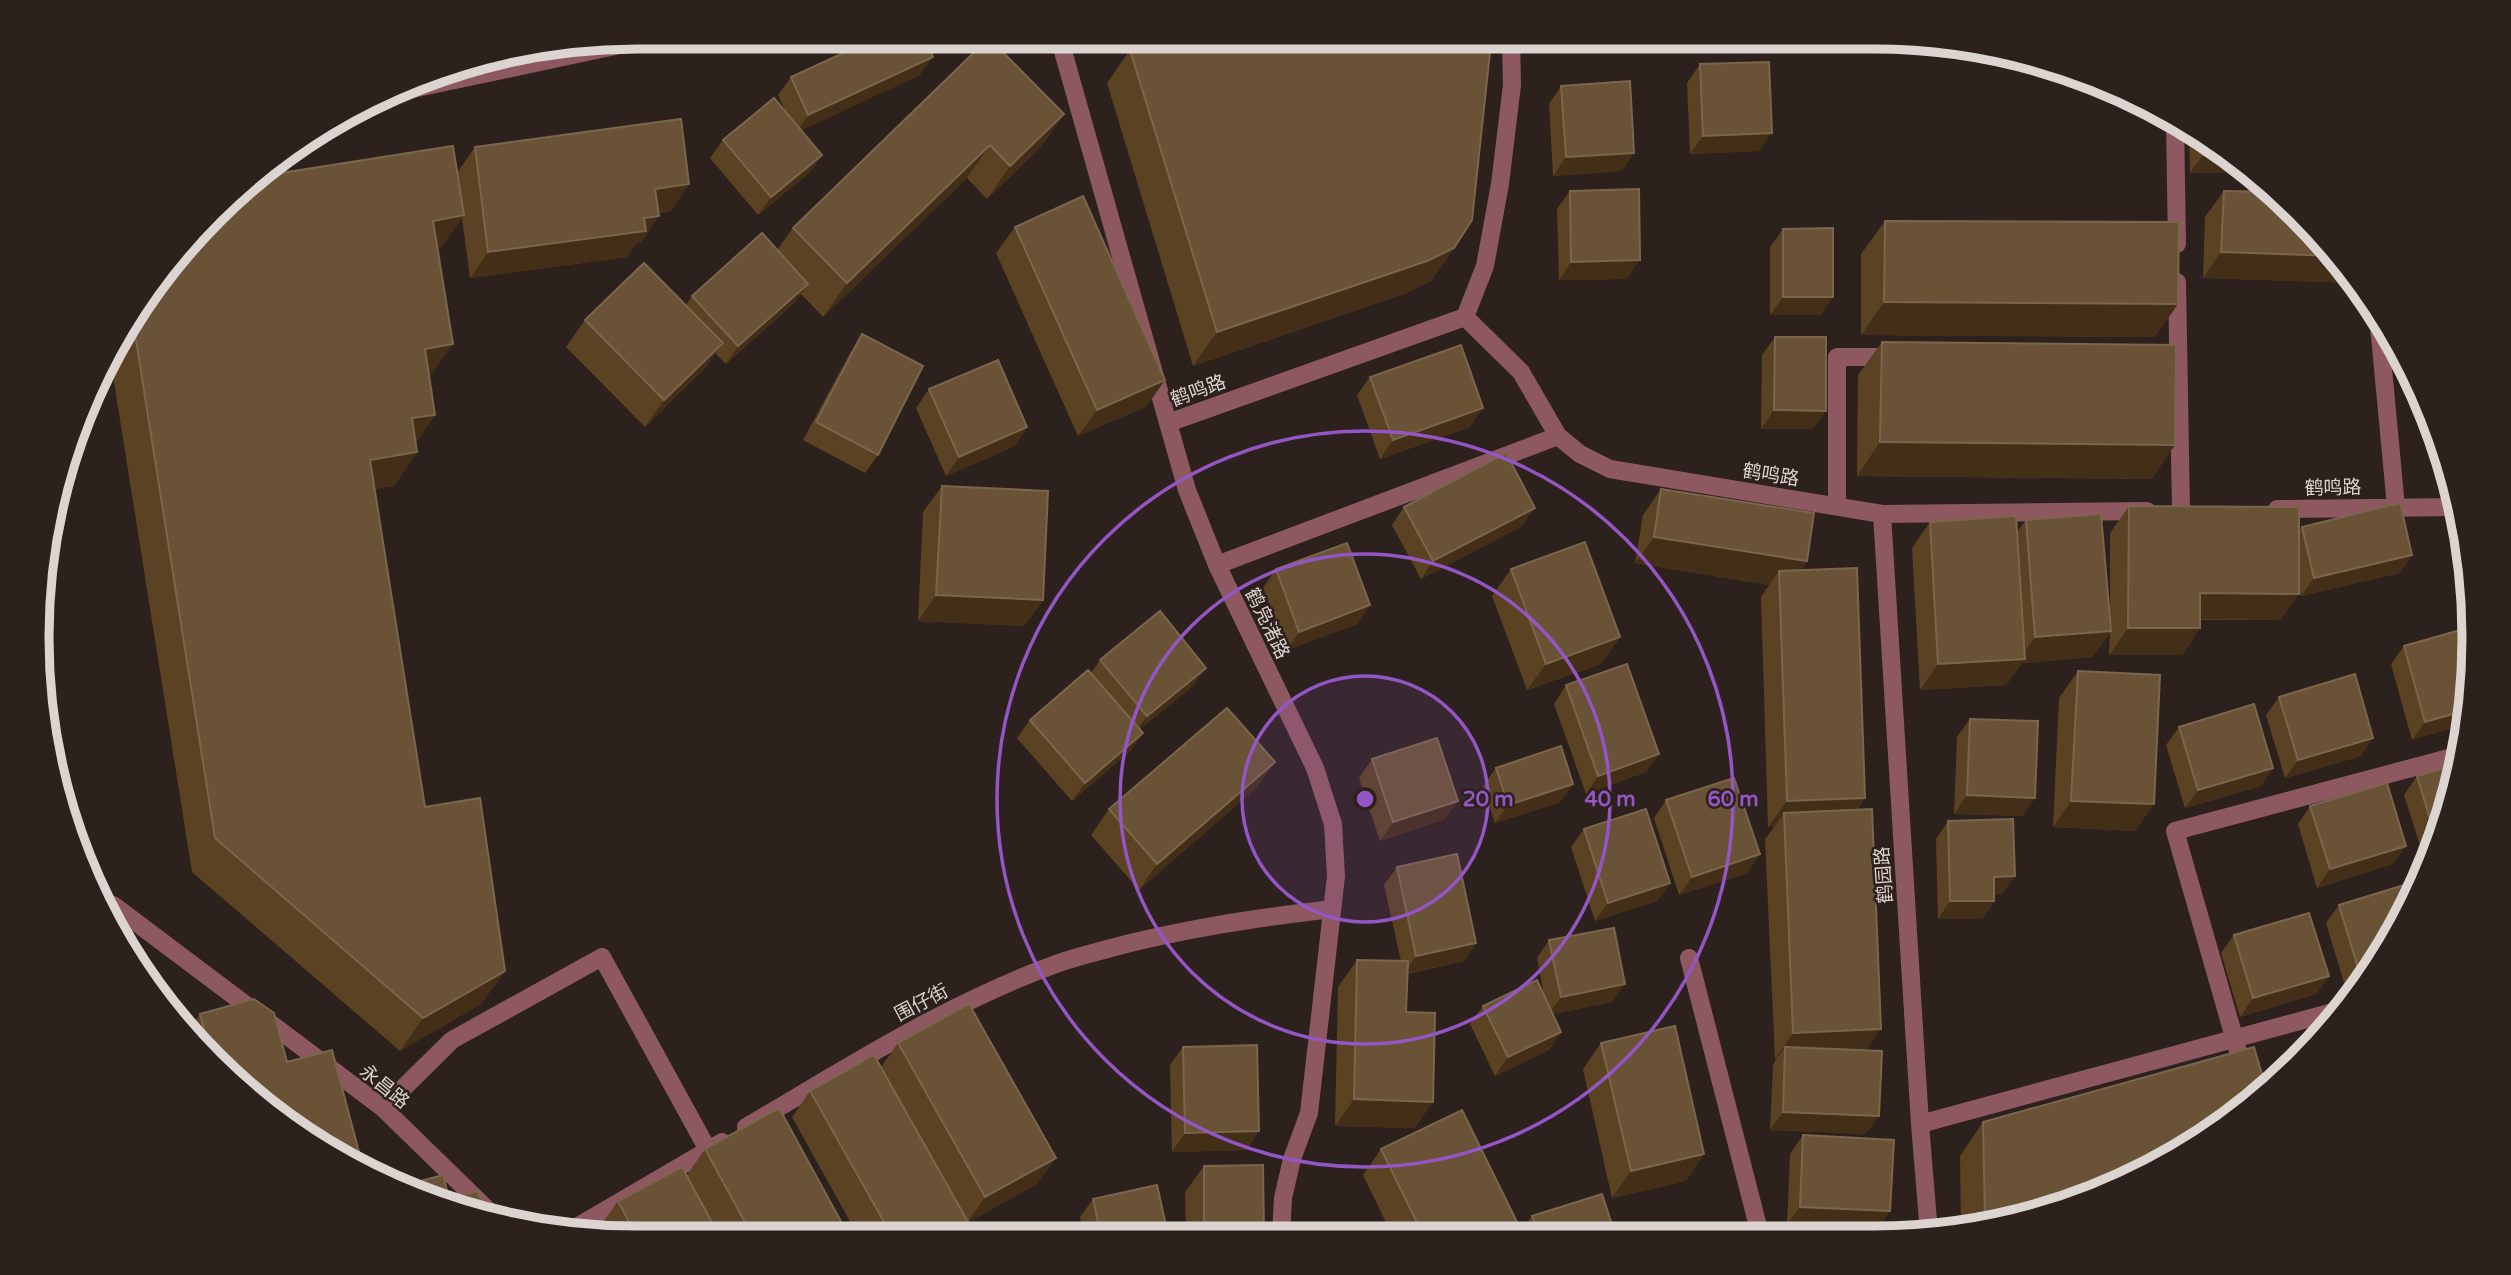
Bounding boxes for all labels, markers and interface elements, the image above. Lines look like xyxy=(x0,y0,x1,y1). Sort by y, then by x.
street label: 鹤鸣路 xyxy=(1168,371,1229,411)
street label: 鹤鸣路 xyxy=(1741,460,1801,490)
street label: 鹤鸣路 xyxy=(2304,477,2362,499)
street label: 鹤凫渚路 xyxy=(1241,584,1294,662)
centre of rings xyxy=(1353,787,1377,811)
text: 20 m xyxy=(1462,787,1514,812)
text: 40 m xyxy=(1584,787,1636,812)
text: 60 m xyxy=(1707,787,1759,812)
street label: 鹤园路 xyxy=(1871,846,1897,904)
street label: 围仔街 xyxy=(891,980,952,1026)
street label: 永昌路 xyxy=(355,1060,413,1113)

